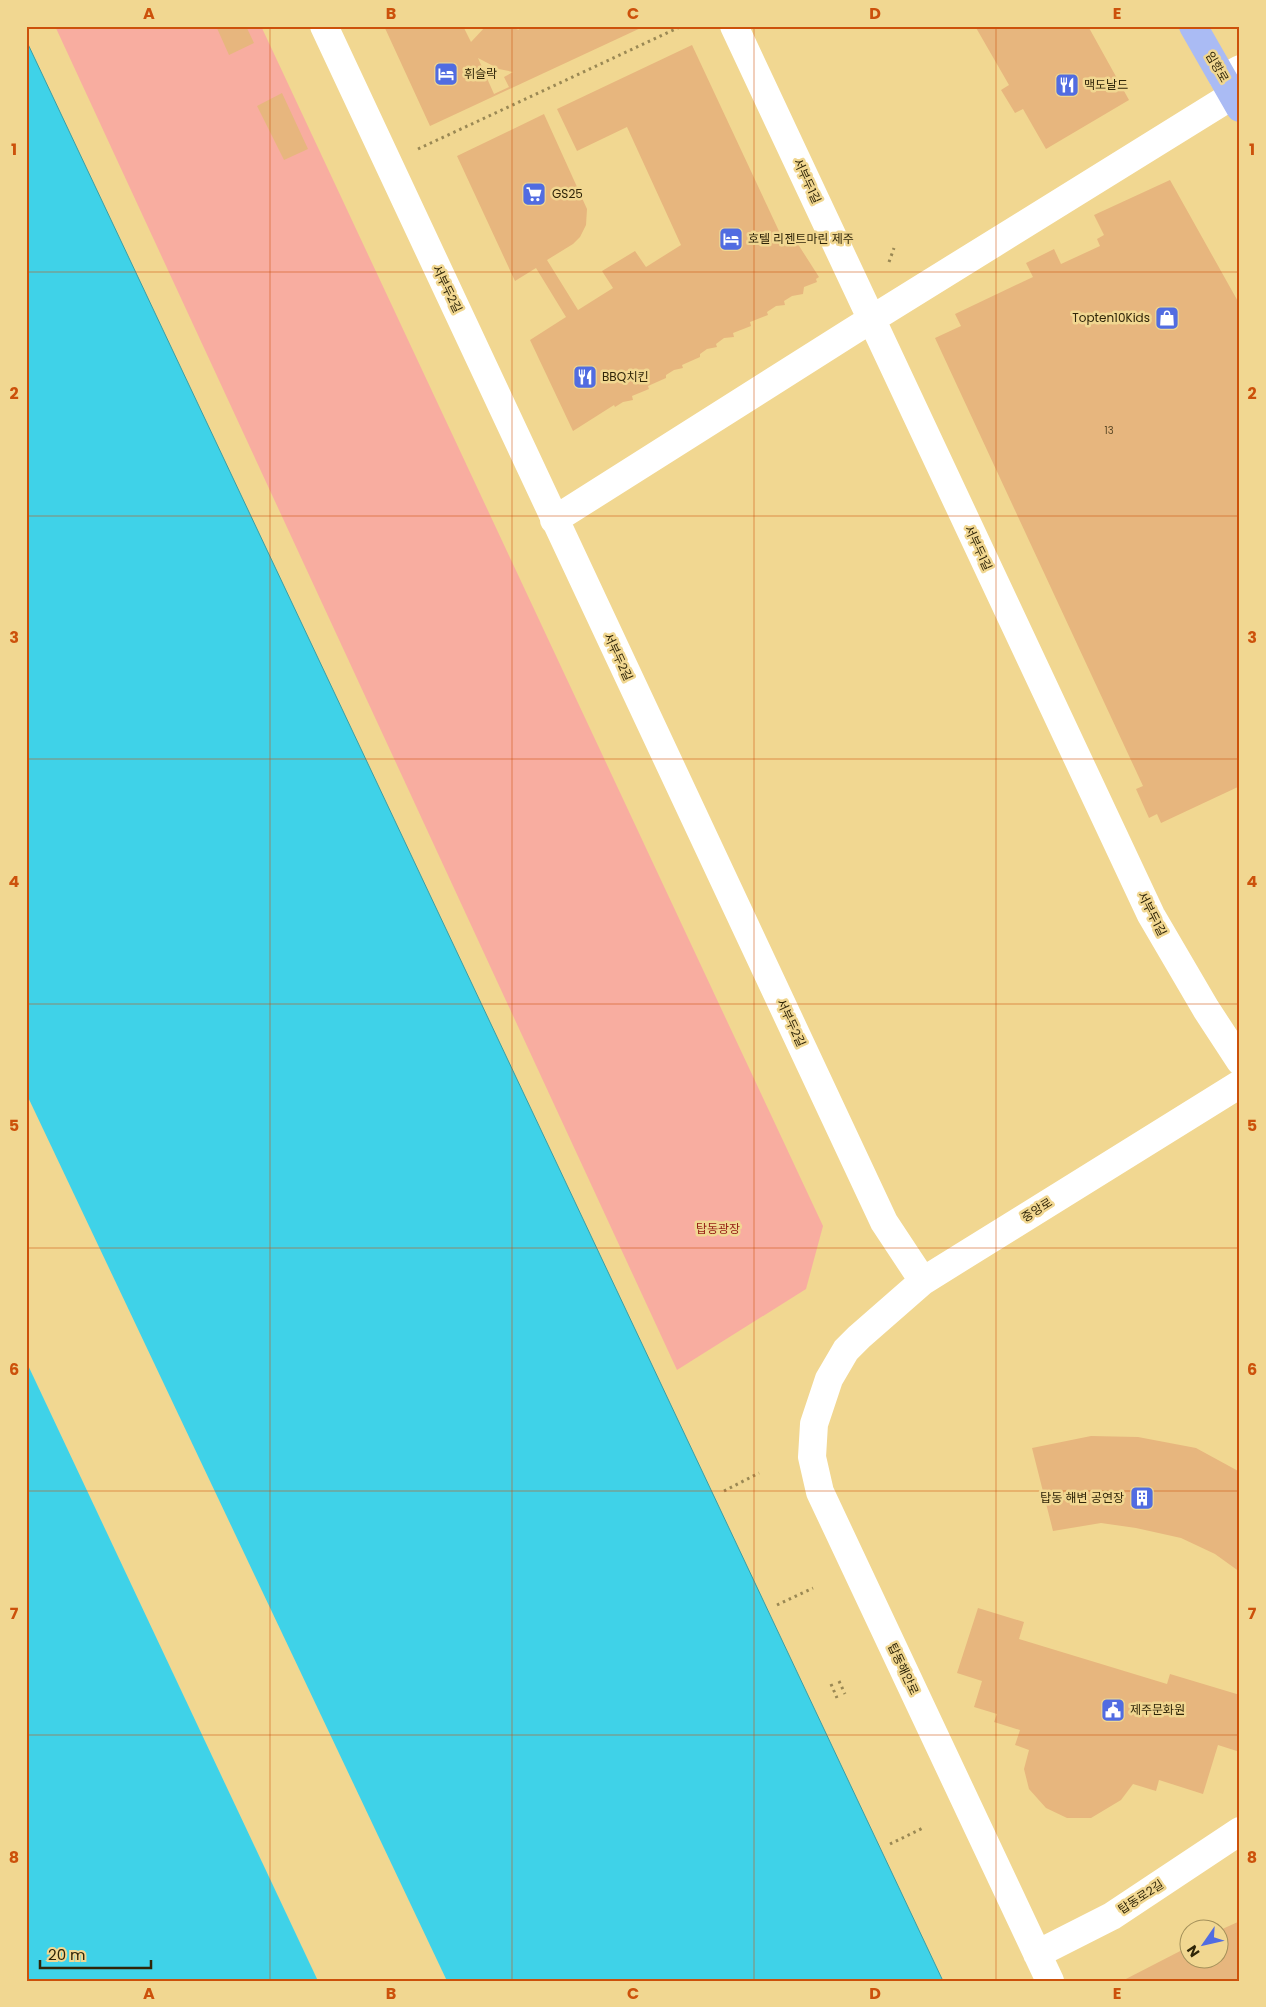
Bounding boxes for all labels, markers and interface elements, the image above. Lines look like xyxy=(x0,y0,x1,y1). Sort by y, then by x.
text: A xyxy=(143,2,155,25)
text: B xyxy=(386,2,396,25)
text: C xyxy=(627,2,639,25)
text: D xyxy=(869,2,881,25)
text: E xyxy=(1113,2,1121,25)
street label: 임항로 xyxy=(1202,48,1233,85)
hotel icon: 휘슬락 xyxy=(433,61,459,87)
place label: 휘슬락 xyxy=(464,65,497,82)
restaurant icon: 맥도날드 xyxy=(1054,72,1080,98)
place label: 맥도날드 xyxy=(1084,76,1128,93)
text: 1 xyxy=(11,138,17,161)
text: 1 xyxy=(1249,138,1255,161)
street label: 서부두1길 xyxy=(790,155,825,206)
supermarket icon: GS25 xyxy=(521,181,547,207)
place label: GS25 xyxy=(552,185,583,202)
hotel icon: 호텔 리젠트마린 제주 xyxy=(718,226,744,252)
place label: 호텔 리젠트마린 제주 xyxy=(748,230,854,247)
street label: 서부두2길 xyxy=(429,262,466,315)
shop icon: Topten10Kids xyxy=(1154,305,1180,331)
place label: Topten10Kids xyxy=(1072,309,1150,326)
restaurant icon: BBQ치킨 xyxy=(572,364,598,390)
place label: BBQ치킨 xyxy=(602,368,648,385)
text: 2 xyxy=(9,382,19,405)
text: 2 xyxy=(1247,382,1257,405)
house number: 13 xyxy=(1104,423,1114,438)
street label: 서부두1길 xyxy=(961,522,996,573)
text: 3 xyxy=(9,626,19,649)
text: 3 xyxy=(1247,626,1257,649)
street label: 서부두2길 xyxy=(600,630,637,684)
text: 4 xyxy=(9,870,20,893)
text: 4 xyxy=(1247,870,1258,893)
street label: 서부두1길 xyxy=(1134,889,1171,939)
street label: 서부두2길 xyxy=(773,996,810,1050)
text: 5 xyxy=(9,1114,19,1137)
text: 5 xyxy=(1247,1114,1257,1137)
street label: 중앙로 xyxy=(1018,1194,1055,1226)
park label: 탑동광장 xyxy=(696,1220,740,1237)
text: 6 xyxy=(9,1358,19,1381)
text: 6 xyxy=(1247,1358,1257,1381)
building icon: 탑동 해변 공연장 xyxy=(1129,1485,1155,1511)
place label: 탑동 해변 공연장 xyxy=(1040,1489,1124,1506)
text: 7 xyxy=(10,1602,19,1625)
text: 7 xyxy=(1248,1602,1257,1625)
street label: 탑동해안로 xyxy=(884,1640,923,1697)
public building icon: 제주문화원 xyxy=(1100,1697,1126,1723)
place label: 제주문화원 xyxy=(1130,1701,1185,1718)
text: 8 xyxy=(9,1846,19,1869)
text: 8 xyxy=(1247,1846,1257,1869)
street label: 탑동로2길 xyxy=(1115,1876,1167,1918)
north arrow xyxy=(1178,1920,1228,1970)
scale bar xyxy=(40,1937,151,1969)
text: N xyxy=(1182,1941,1204,1961)
text: 20 m xyxy=(48,1944,86,1965)
text: A xyxy=(143,1982,155,2005)
text: B xyxy=(386,1982,396,2005)
text: C xyxy=(627,1982,639,2005)
text: D xyxy=(869,1982,881,2005)
text: E xyxy=(1113,1982,1121,2005)

